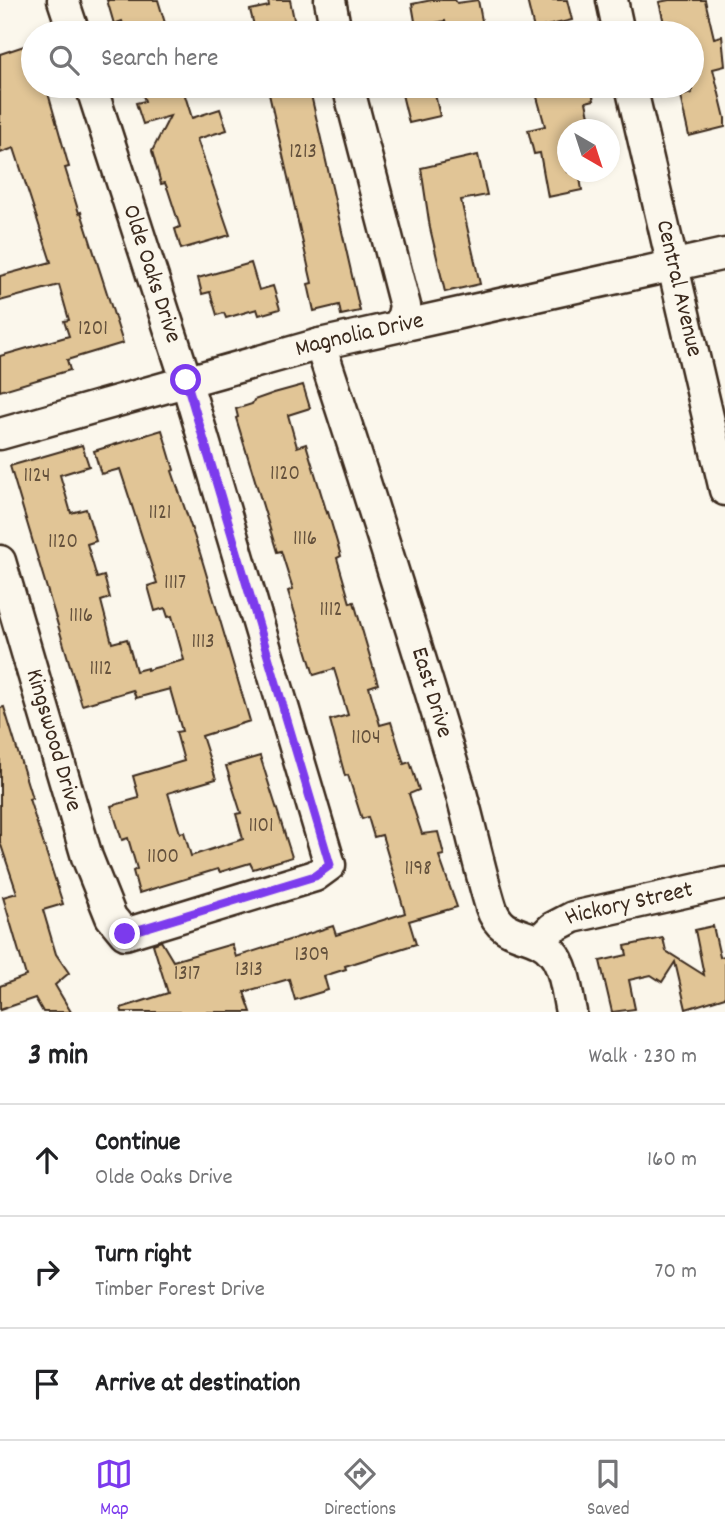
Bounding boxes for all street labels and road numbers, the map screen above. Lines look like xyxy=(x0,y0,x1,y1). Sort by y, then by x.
street label: Olde Oaks Drive xyxy=(113,200,189,348)
street label: Central Avenue xyxy=(646,217,710,360)
street label: Magnolia Drive xyxy=(292,304,427,367)
street label: East Drive xyxy=(401,643,461,742)
street label: Kingswood Drive xyxy=(16,665,90,816)
street label: Hickory Street xyxy=(559,874,696,935)

